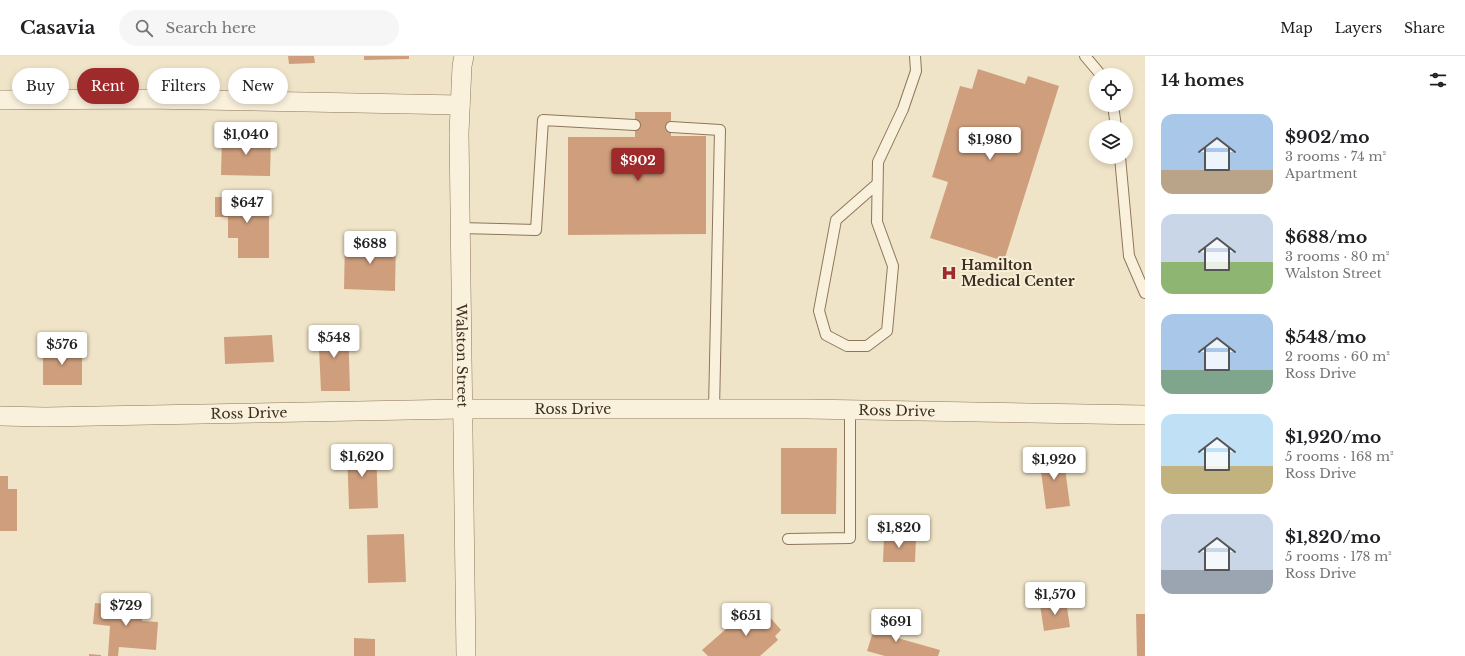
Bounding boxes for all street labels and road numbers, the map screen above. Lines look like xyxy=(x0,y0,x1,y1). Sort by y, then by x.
street label: Walston Street xyxy=(452,302,472,409)
street label: Ross Drive xyxy=(534,400,611,418)
street label: Ross Drive xyxy=(858,401,935,420)
street label: Ross Drive xyxy=(210,403,288,423)

